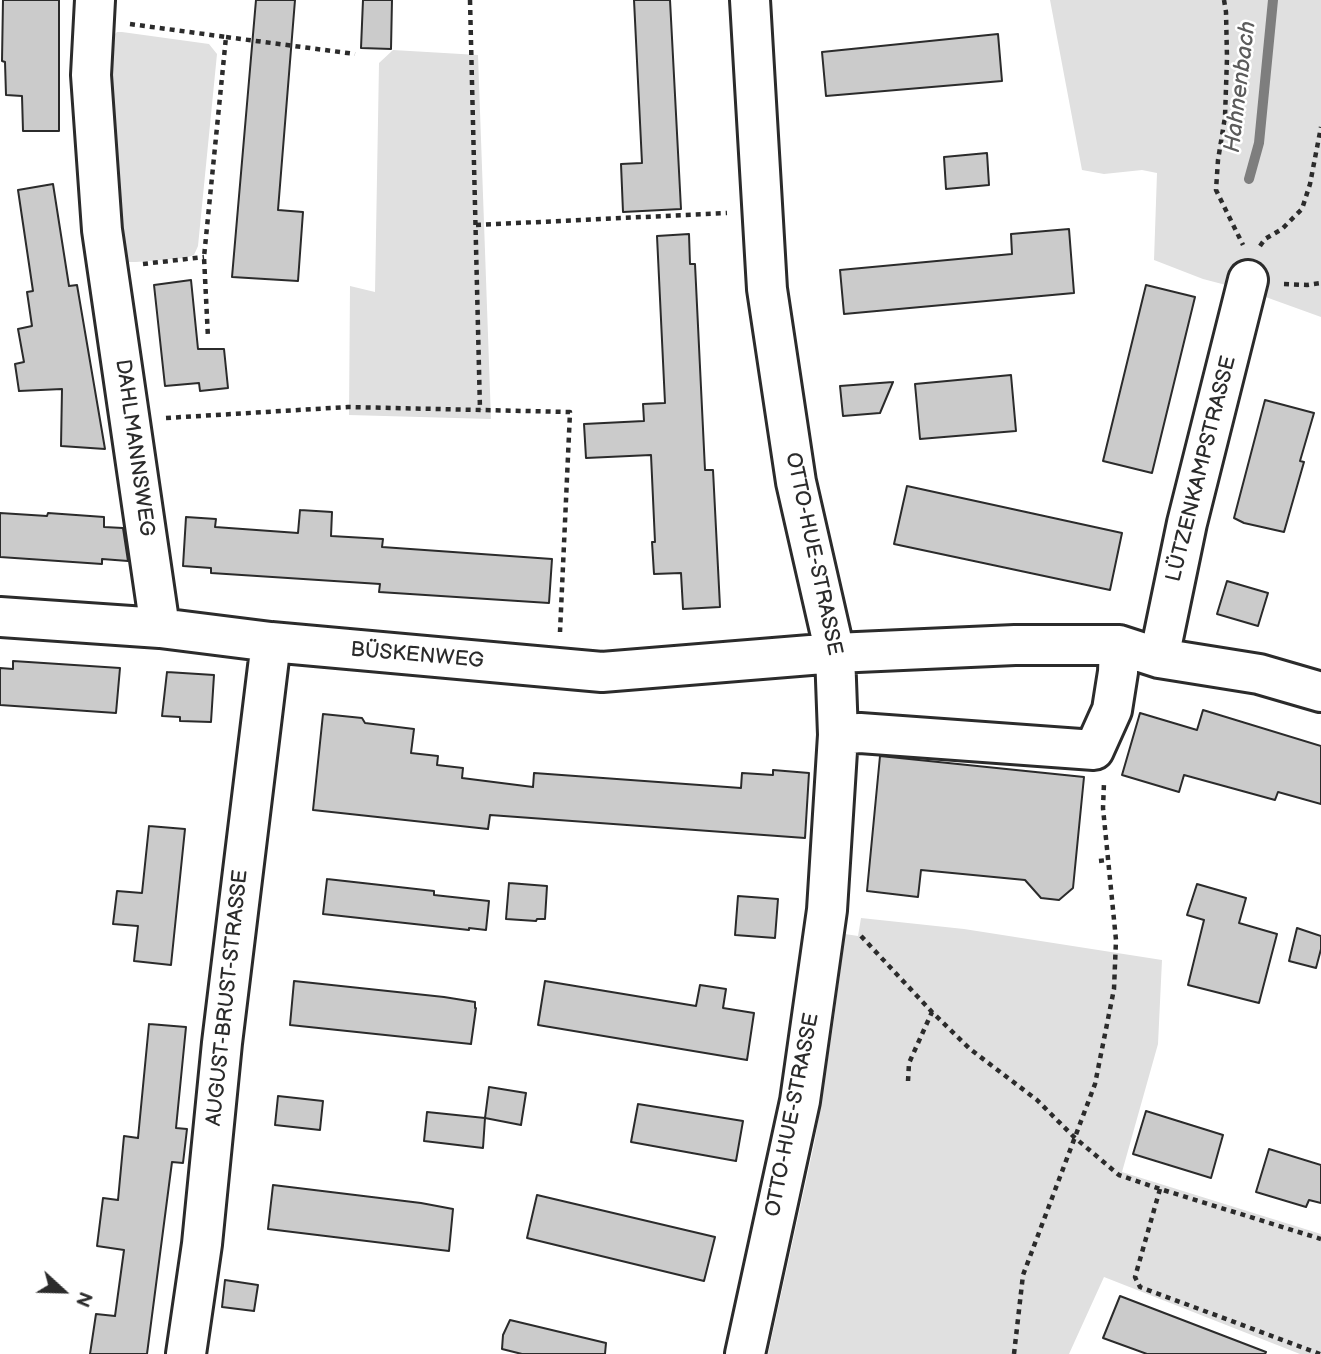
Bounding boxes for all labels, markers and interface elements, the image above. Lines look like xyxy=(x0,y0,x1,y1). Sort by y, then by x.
water label: Hahnenbach xyxy=(1219,20,1263,154)
street label: LÜTZENKAMPSTRASSE xyxy=(1162,354,1242,584)
street label: DAHLMANNSWEG xyxy=(109,358,159,538)
street label: OTTO-HUE-STRASSE xyxy=(779,450,847,658)
street label: BÜSKENWEG xyxy=(349,638,485,674)
street label: AUGUST-BRUST-STRASSE xyxy=(202,869,254,1127)
street label: OTTO-HUE-STRASSE xyxy=(761,1011,825,1219)
north arrow xyxy=(28,1256,98,1326)
text: N xyxy=(70,1288,96,1310)

